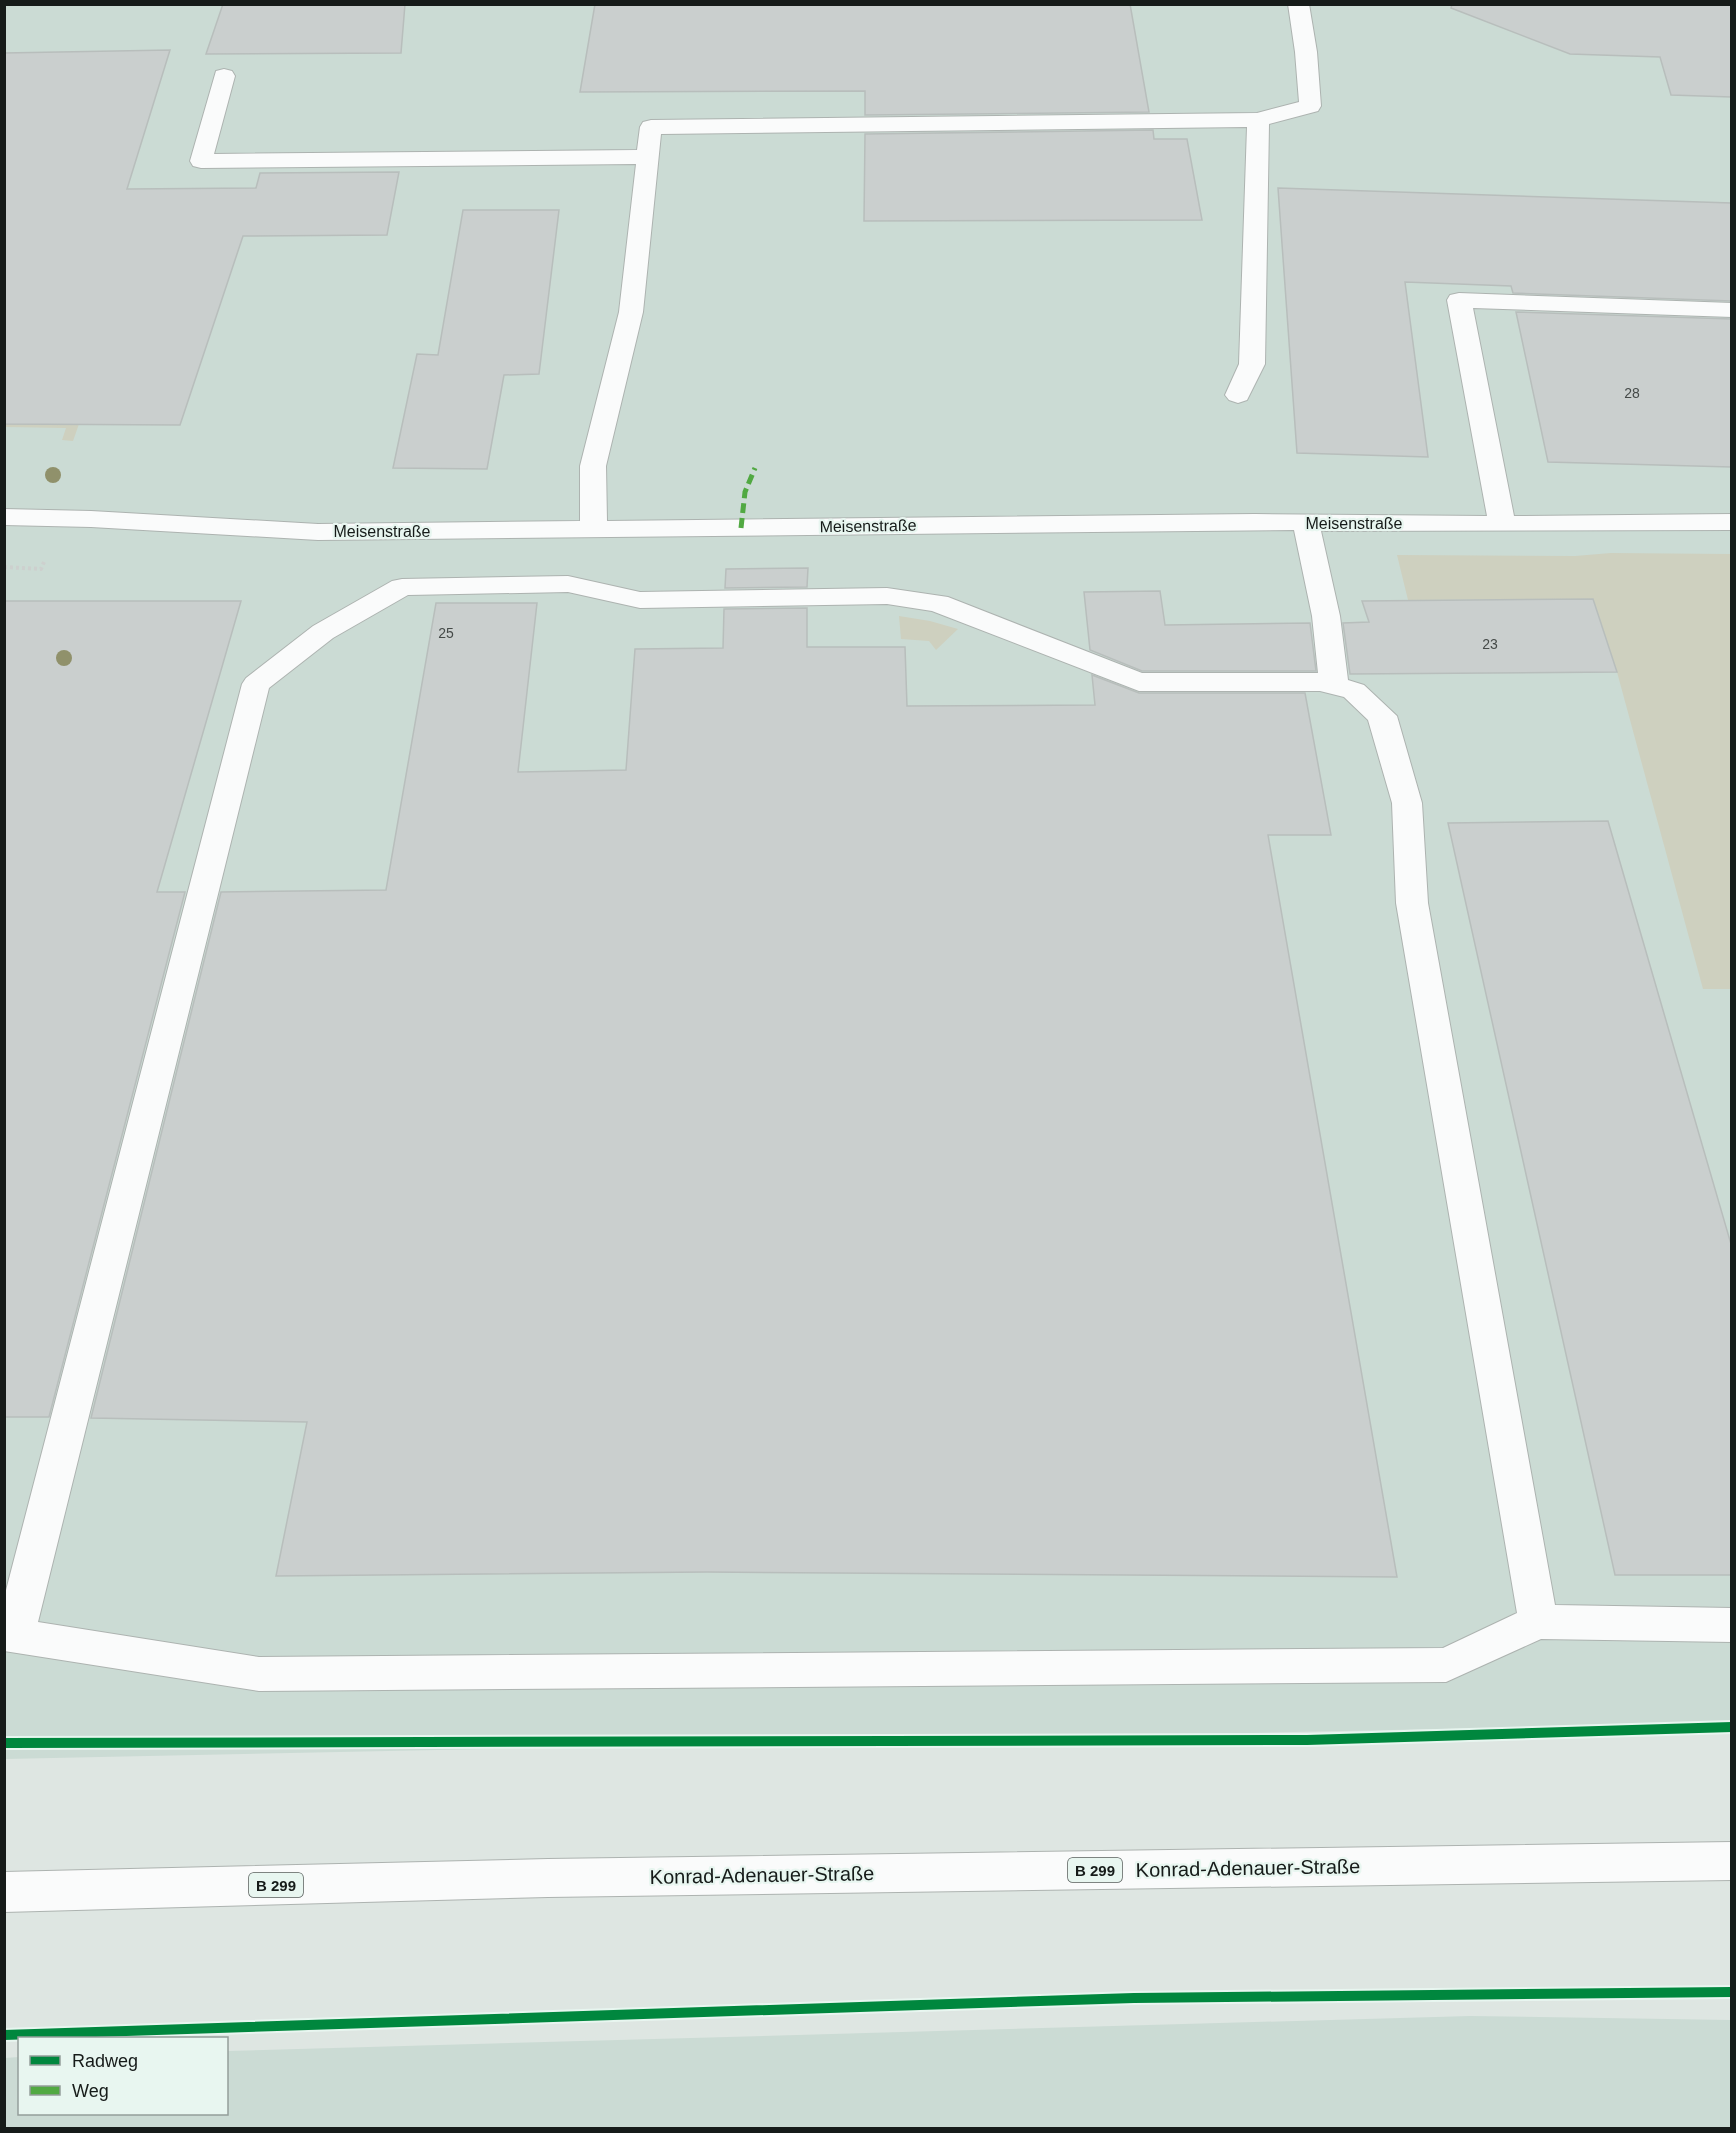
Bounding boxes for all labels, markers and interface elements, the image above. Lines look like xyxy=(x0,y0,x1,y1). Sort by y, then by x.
house number: 28 xyxy=(1624,385,1640,401)
street label: Meisenstraße xyxy=(1306,515,1403,532)
street label: Meisenstraße xyxy=(819,517,917,535)
street label: Meisenstraße xyxy=(334,523,431,540)
house number: 25 xyxy=(438,625,454,641)
house number: 23 xyxy=(1482,636,1498,652)
street label: Konrad-Adenauer-Straße xyxy=(1136,1855,1360,1881)
road number: B 299 xyxy=(1068,1858,1122,1882)
street label: Konrad-Adenauer-Straße xyxy=(650,1862,874,1888)
road number: B 299 xyxy=(249,1873,303,1897)
legend xyxy=(18,2037,228,2115)
text: Radweg xyxy=(72,2051,138,2071)
text: Weg xyxy=(72,2081,109,2101)

